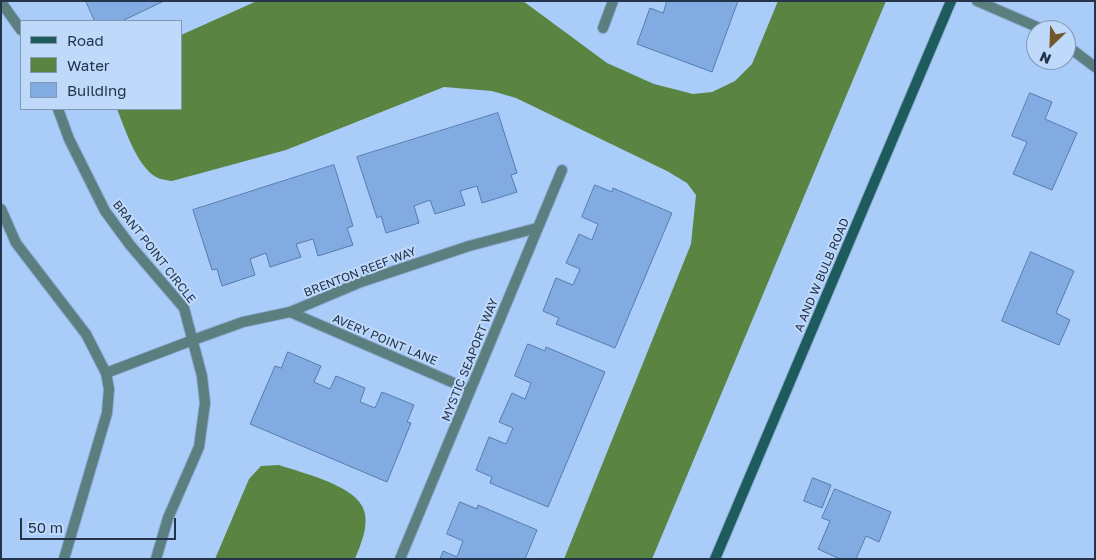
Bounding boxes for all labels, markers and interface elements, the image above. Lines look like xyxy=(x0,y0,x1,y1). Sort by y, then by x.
legend xyxy=(20,20,182,110)
north arrow xyxy=(1026,20,1076,70)
text: Road xyxy=(67,31,104,49)
text: N xyxy=(1037,48,1053,68)
text: Water xyxy=(67,56,110,74)
text: Building xyxy=(67,81,127,99)
street label: BRANT POINT CIRCLE xyxy=(109,198,199,306)
street label: A AND W BULB ROAD xyxy=(792,216,852,334)
street label: BRENTON REEF WAY xyxy=(302,244,418,300)
street label: MYSTIC SEAPORT WAY xyxy=(439,296,501,424)
street label: AVERY POINT LANE xyxy=(330,311,440,369)
scale bar xyxy=(22,508,179,540)
text: 50 m xyxy=(28,518,63,536)

